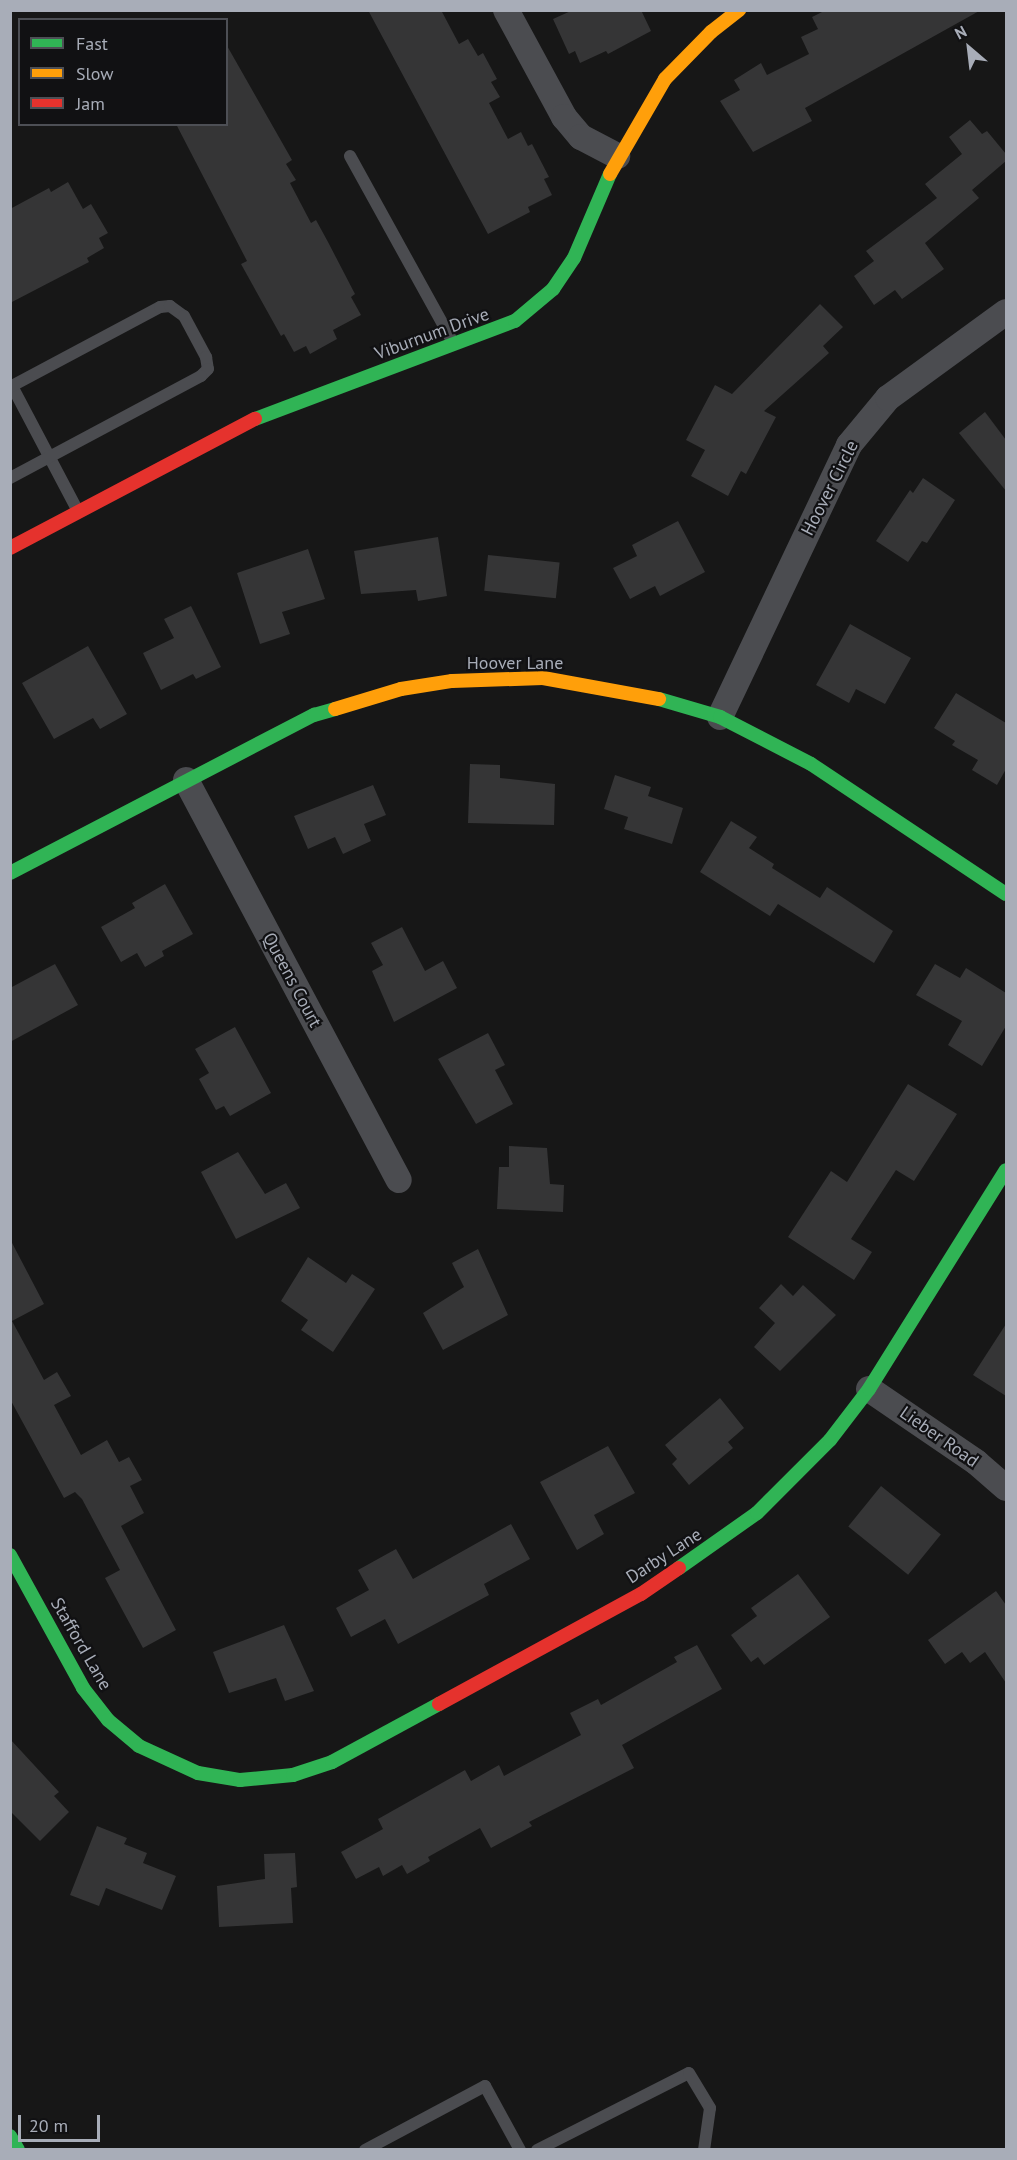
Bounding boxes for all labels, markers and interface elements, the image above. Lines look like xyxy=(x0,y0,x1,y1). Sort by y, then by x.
legend xyxy=(18,18,228,126)
north arrow xyxy=(939,18,999,78)
text: N xyxy=(951,21,970,43)
text: Fast xyxy=(76,32,108,55)
text: Slow xyxy=(76,62,114,85)
text: Jam xyxy=(76,92,105,115)
street label: Viburnum Drive xyxy=(372,303,492,365)
street label: Hoover Circle xyxy=(797,437,863,539)
street label: Hoover Lane xyxy=(467,652,563,674)
street label: Queens Court xyxy=(258,929,326,1031)
street label: Lieber Road xyxy=(895,1402,983,1472)
street label: Darby Lane xyxy=(622,1523,706,1589)
street label: Stafford Lane xyxy=(46,1594,116,1694)
scale bar xyxy=(21,2103,104,2141)
text: 20 m xyxy=(29,2114,68,2137)

